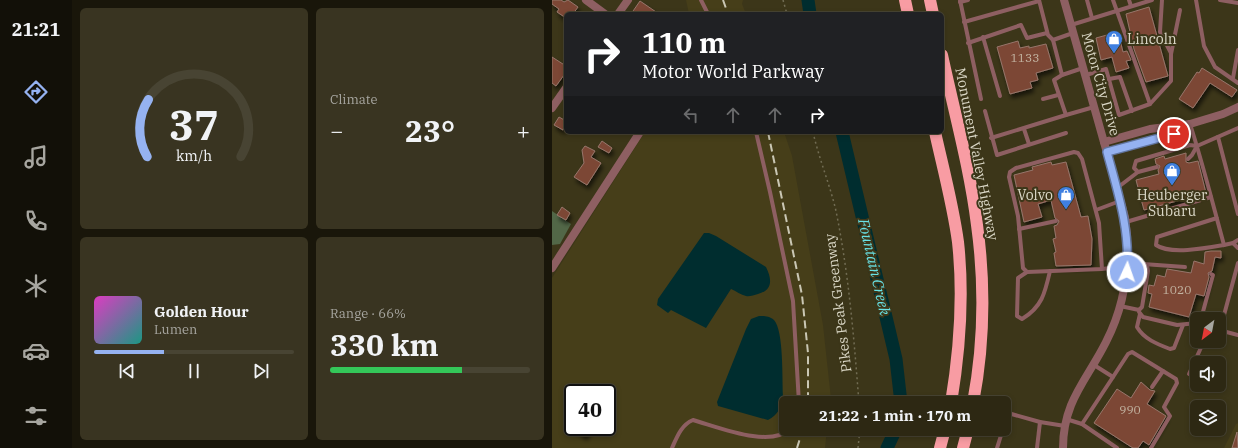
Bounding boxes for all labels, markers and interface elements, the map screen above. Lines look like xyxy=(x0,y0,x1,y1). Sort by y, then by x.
text: 21:21 xyxy=(12,18,60,41)
text: 110 m xyxy=(642,24,726,61)
icon: right xyxy=(576,28,628,80)
shop icon: Lincoln xyxy=(1104,29,1124,54)
street label: Motor City Drive xyxy=(1078,30,1124,138)
place label: Lincoln xyxy=(1127,30,1177,48)
house number: 1133 xyxy=(1011,50,1039,65)
text: Motor World Parkway xyxy=(642,60,824,83)
street label: Monument Valley Highway xyxy=(951,66,1003,242)
icon: directions xyxy=(22,78,50,106)
text: Climate xyxy=(330,91,377,108)
text: 37 xyxy=(169,96,219,150)
icon: left xyxy=(680,104,702,126)
icon: ahead xyxy=(722,104,744,126)
icon: ahead xyxy=(764,104,786,126)
icon: right xyxy=(806,104,828,126)
text: 23° xyxy=(405,111,455,150)
text: − xyxy=(330,116,343,145)
text: + xyxy=(517,116,530,145)
pin xyxy=(1157,117,1191,151)
icon: arrive xyxy=(1163,123,1185,145)
icon: music xyxy=(22,143,50,171)
text: km/h xyxy=(176,145,212,164)
shop icon: Heuberger Subaru xyxy=(1162,161,1182,186)
shop icon: Volvo xyxy=(1056,185,1076,210)
place label: Volvo xyxy=(1017,186,1053,204)
place label: Heuberger Subaru xyxy=(1137,186,1208,220)
icon: phone xyxy=(22,207,50,235)
water label: Fountain Creek xyxy=(854,216,895,317)
street label: Pikes Peak Greenway xyxy=(820,232,855,373)
position arrow xyxy=(1106,251,1148,293)
icon: climate xyxy=(22,272,50,300)
house number: 1020 xyxy=(1163,282,1191,297)
text: Golden Hour xyxy=(154,302,249,321)
text: Range · 66% xyxy=(330,305,406,322)
north arrow xyxy=(1190,312,1226,348)
map controls xyxy=(1190,312,1226,436)
text: Lumen xyxy=(154,321,197,338)
text: 330 km xyxy=(330,325,439,364)
icon: car xyxy=(22,337,50,365)
button: sound xyxy=(1190,356,1226,392)
icon: previous xyxy=(116,360,138,382)
icon: pause xyxy=(183,360,205,382)
icon: next xyxy=(250,360,272,382)
speed limit sign: 40 xyxy=(564,384,616,436)
button: layers xyxy=(1190,400,1226,436)
icon: filters xyxy=(22,402,50,430)
house number: 990 xyxy=(1119,402,1141,417)
text: 21:22 · 1 min · 170 m xyxy=(819,406,971,425)

